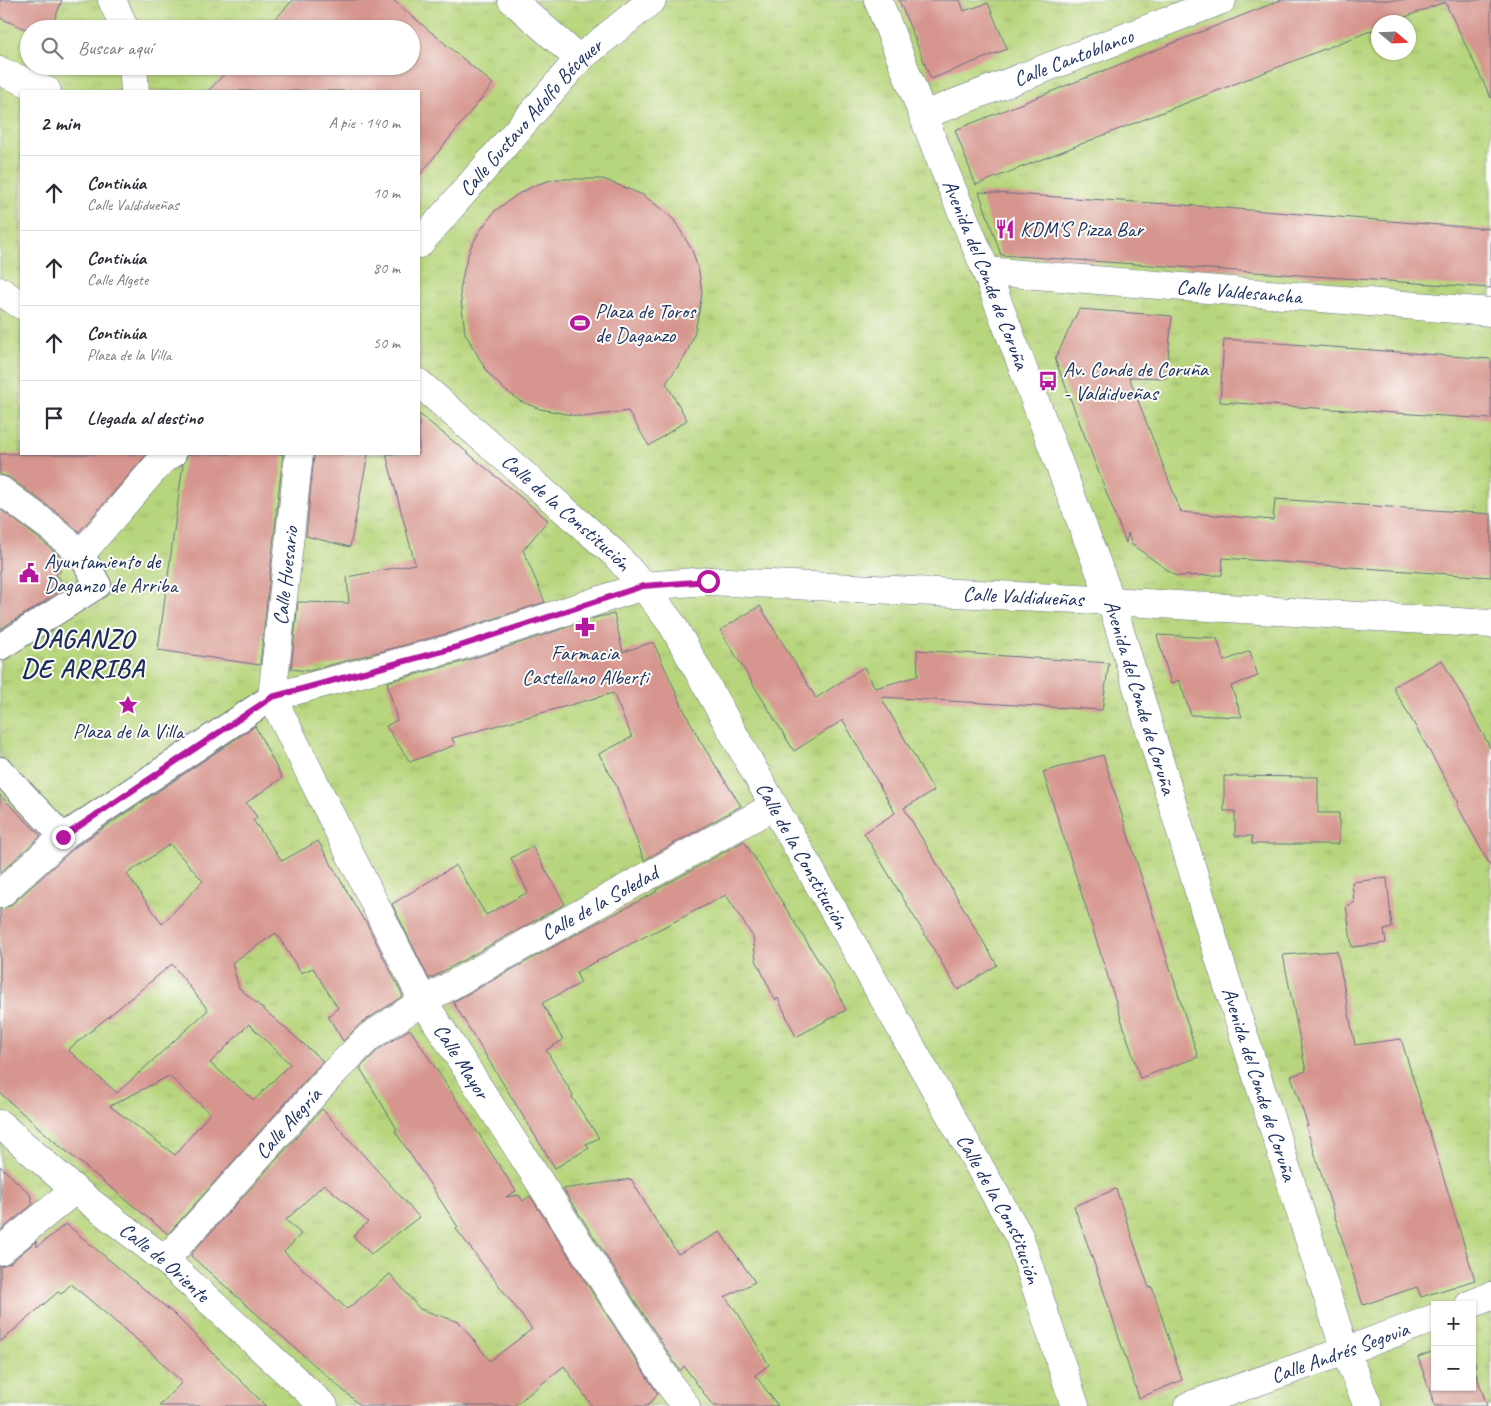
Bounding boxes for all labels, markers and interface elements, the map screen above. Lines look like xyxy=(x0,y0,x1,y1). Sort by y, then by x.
north arrow xyxy=(1371,15,1416,60)
search box xyxy=(20,20,420,75)
street label: Calle Cantoblanco xyxy=(1010,22,1138,92)
street label: Calle Gustavo Adolfo Bécquer xyxy=(453,32,608,201)
icon: search xyxy=(38,34,66,62)
text: Buscar aquí xyxy=(78,36,152,60)
text: 2 min xyxy=(40,110,80,136)
text: A pie · 140 m xyxy=(329,113,400,133)
text: Continúa xyxy=(87,171,146,195)
street label: Avenida del Conde de Coruña xyxy=(937,176,1036,375)
icon: ahead xyxy=(40,179,68,207)
text: 10 m xyxy=(373,183,400,203)
text: Calle Valdidueñas xyxy=(87,195,179,215)
place label: KDM'S Pizza Bar xyxy=(1020,216,1144,242)
restaurant icon: KDM'S Pizza Bar xyxy=(994,218,1016,240)
text: Continúa xyxy=(87,246,146,270)
icon: ahead xyxy=(40,254,68,282)
text: 80 m xyxy=(373,258,400,278)
text: Calle Algete xyxy=(87,270,148,290)
street label: Calle Valdesancha xyxy=(1176,274,1305,310)
place label: Plaza de Toros de Daganzo xyxy=(595,298,697,348)
sports icon: Plaza de Toros de Daganzo xyxy=(569,312,591,334)
text: Continúa xyxy=(87,321,146,345)
icon: ahead xyxy=(40,329,68,357)
text: 50 m xyxy=(373,333,400,353)
text: Plaza de la Villa xyxy=(87,345,171,365)
place label: Av. Conde de Coruña - Valdidueñas xyxy=(1063,356,1210,406)
bus stop icon: Av. Conde de Coruña - Valdidueñas xyxy=(1037,370,1059,392)
icon: arrive xyxy=(40,404,68,432)
text: Llegada al destino xyxy=(87,406,203,430)
street label: Calle de la Constitución xyxy=(496,448,637,577)
street label: Calle Huesario xyxy=(267,523,304,626)
place label: Ayuntamiento de Daganzo de Arriba xyxy=(44,548,180,598)
public building icon: Ayuntamiento de Daganzo de Arriba xyxy=(18,562,40,584)
route start xyxy=(697,570,720,593)
street label: Calle Valdidueñas xyxy=(962,580,1086,612)
street label: Avenida del Conde de Coruña xyxy=(1098,597,1182,799)
pharmacy icon: Farmacia Castellano Alberti xyxy=(574,616,596,638)
district label: DAGANZO DE ARRIBA xyxy=(21,622,145,685)
place label: Farmacia Castellano Alberti xyxy=(522,640,651,690)
place icon: Plaza de la Villa xyxy=(117,694,139,716)
place label: Plaza de la Villa xyxy=(73,718,186,744)
street label: Calle de la Constitución xyxy=(750,778,854,934)
route end xyxy=(52,826,75,849)
street label: Calle de la Soledad xyxy=(536,858,666,946)
street label: Avenida del Conde de Coruña xyxy=(1216,984,1303,1186)
street label: Calle Mayor xyxy=(428,1019,497,1106)
street label: Calle Alegría xyxy=(249,1081,328,1164)
street label: Calle de la Constitución xyxy=(951,1129,1047,1287)
street label: Calle de Oriente xyxy=(114,1216,216,1308)
map controls xyxy=(1431,1301,1476,1391)
button: + xyxy=(1431,1301,1476,1346)
street label: Calle Andrés Segovia xyxy=(1267,1315,1414,1389)
button: − xyxy=(1431,1346,1476,1391)

